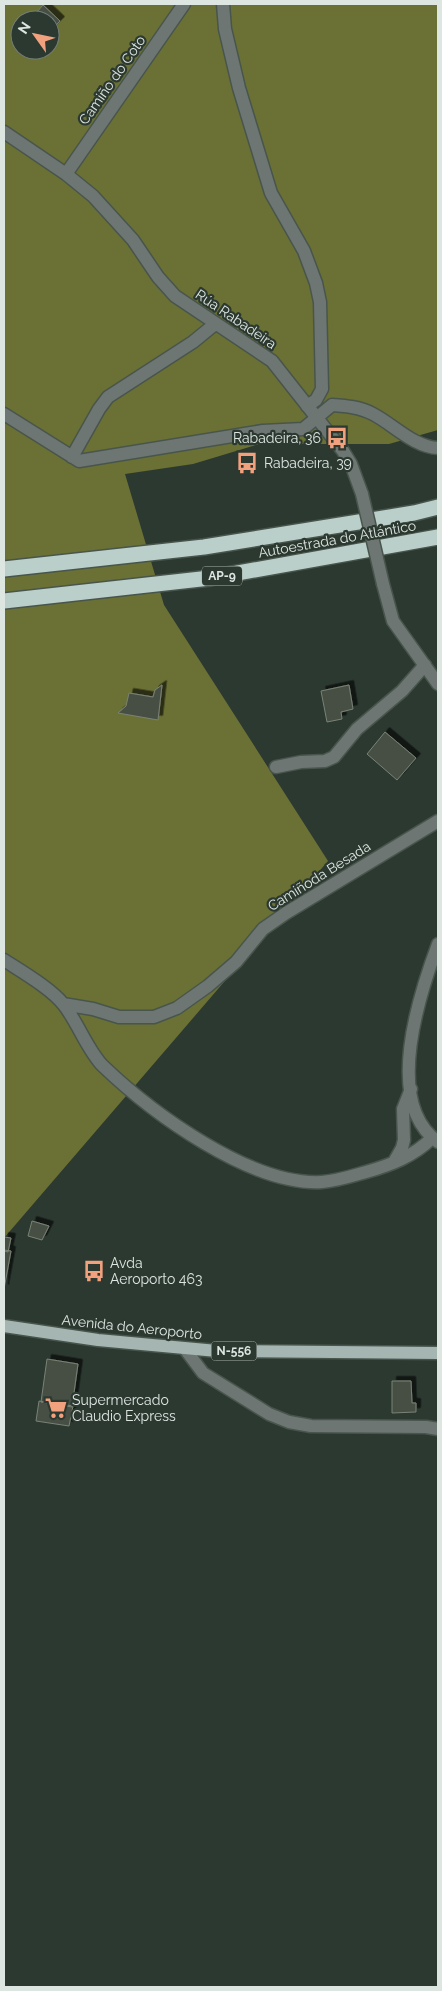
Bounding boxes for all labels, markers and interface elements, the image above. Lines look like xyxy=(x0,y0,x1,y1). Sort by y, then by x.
north arrow xyxy=(10,10,60,60)
text: N xyxy=(14,19,34,37)
street label: Camiño do Coto xyxy=(75,33,149,127)
street label: Rúa Rabadeira xyxy=(193,286,279,352)
bus stop icon: Rabadeira, 36 xyxy=(324,425,350,451)
place label: Rabadeira, 36 xyxy=(233,430,321,446)
bus stop icon: Rabadeira, 39 xyxy=(234,450,260,476)
place label: Rabadeira, 39 xyxy=(264,455,352,471)
street label: Autoestrada do Atlántico xyxy=(257,517,417,561)
road number: AP-9 xyxy=(202,566,242,586)
street label: Camiñoda Besada xyxy=(265,838,373,914)
place label: Avda Aeroporto 463 xyxy=(110,1255,202,1287)
bus stop icon: Avda Aeroporto 463 xyxy=(81,1258,107,1284)
street label: Avenida do Aeroporto xyxy=(61,1312,203,1342)
road number: N-556 xyxy=(212,1342,256,1360)
place label: Supermercado Claudio Express xyxy=(72,1392,176,1424)
supermarket icon: Supermercado Claudio Express xyxy=(43,1395,69,1421)

